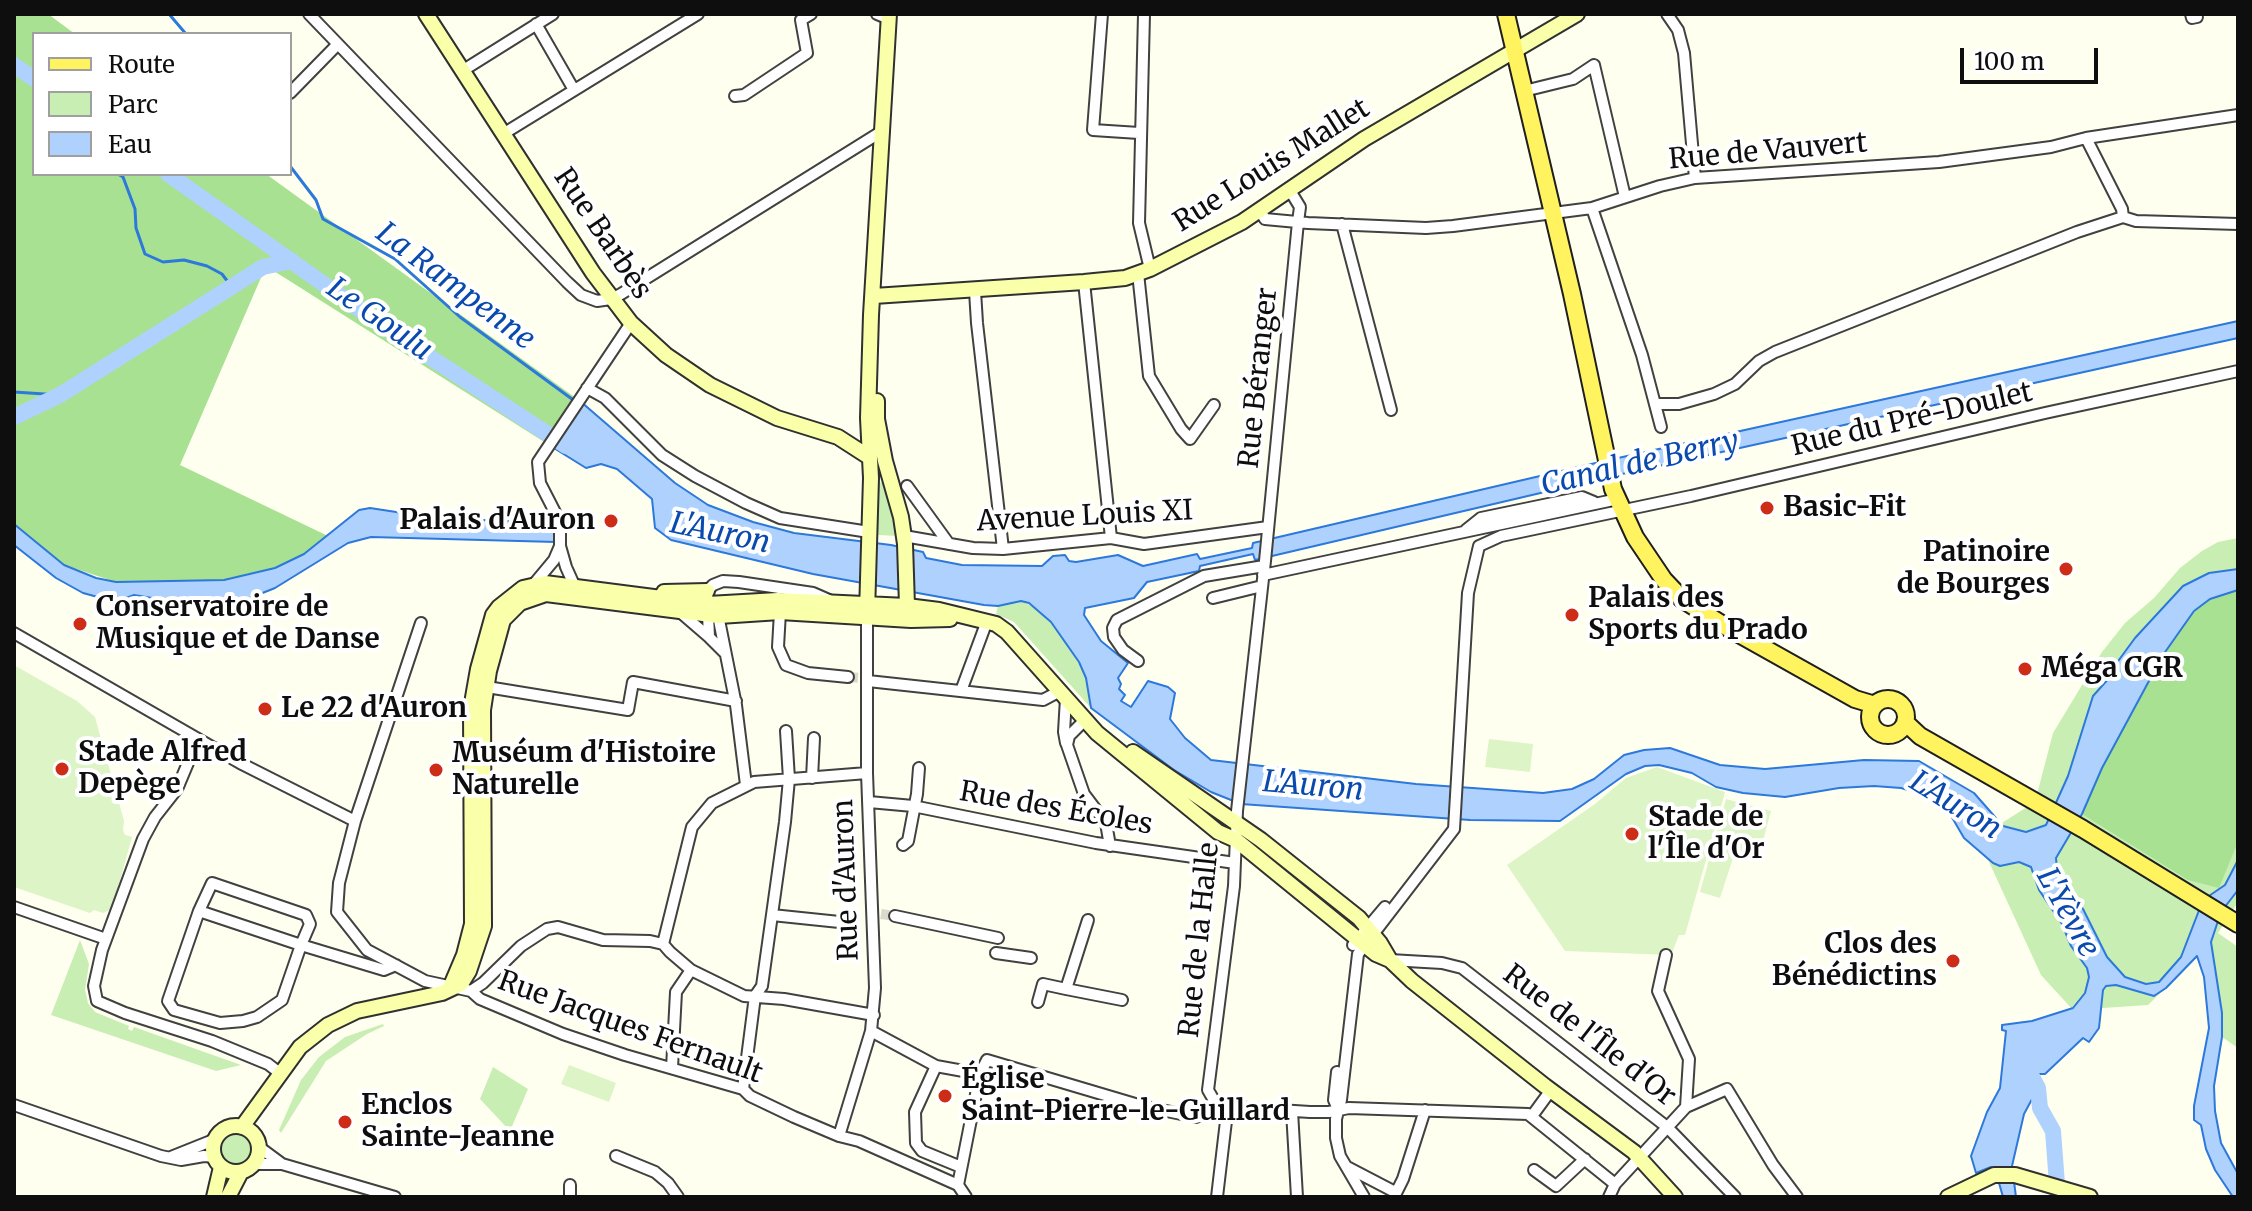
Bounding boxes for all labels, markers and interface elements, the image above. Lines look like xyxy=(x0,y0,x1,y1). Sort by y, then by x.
legend xyxy=(32,32,292,176)
scale bar xyxy=(1964,32,2102,82)
text: 100 m xyxy=(1974,46,2044,77)
text: Route xyxy=(108,49,175,80)
text: Parc xyxy=(108,89,158,120)
street label: Rue Louis Mallet xyxy=(1168,92,1376,240)
street label: Rue de Vauvert xyxy=(1667,127,1869,177)
text: Eau xyxy=(108,129,152,160)
street label: Rue Barbès xyxy=(546,162,658,306)
water label: La Rampenne xyxy=(369,216,541,358)
water label: Le Goulu xyxy=(319,271,439,369)
street label: Rue Béranger xyxy=(1233,286,1285,470)
street label: Rue du Pré-Doulet xyxy=(1788,376,2036,464)
water label: Canal de Berry xyxy=(1537,424,1743,504)
place label: Basic-Fit xyxy=(1783,491,1906,525)
street label: Avenue Louis XI xyxy=(976,495,1194,539)
marker: Basic-Fit xyxy=(1758,499,1776,517)
place label: Palais d'Auron xyxy=(399,504,595,538)
water label: L'Auron xyxy=(667,506,773,562)
marker: Palais d'Auron xyxy=(602,512,620,530)
place label: Patinoire de Bourges xyxy=(1897,536,2050,602)
marker: Patinoire de Bourges xyxy=(2057,560,2075,578)
place label: Palais des Sports du Prado xyxy=(1588,582,1808,648)
place label: Conservatoire de Musique et de Danse xyxy=(96,591,380,657)
marker: Palais des Sports du Prado xyxy=(1563,606,1581,624)
marker: Conservatoire de Musique et de Danse xyxy=(71,615,89,633)
place label: Méga CGR xyxy=(2041,652,2183,686)
marker: Méga CGR xyxy=(2016,660,2034,678)
place label: Le 22 d'Auron xyxy=(281,692,467,726)
marker: Le 22 d'Auron xyxy=(256,700,274,718)
place label: Stade Alfred Depège xyxy=(78,736,247,802)
place label: Muséum d'Histoire Naturelle xyxy=(452,737,716,803)
marker: Stade Alfred Depège xyxy=(53,760,71,778)
marker: Muséum d'Histoire Naturelle xyxy=(427,761,445,779)
water label: L'Auron xyxy=(1903,764,2007,848)
water label: L'Auron xyxy=(1261,765,1365,809)
street label: Rue des Écoles xyxy=(957,775,1155,843)
street label: Rue d'Auron xyxy=(827,799,867,961)
place label: Stade de l'Île d'Or xyxy=(1648,801,1765,867)
marker: Stade de l'Île d'Or xyxy=(1623,825,1641,843)
street label: Rue de la Halle xyxy=(1173,841,1227,1039)
water label: L'Yèvre xyxy=(2028,862,2106,964)
place label: Clos des Bénédictins xyxy=(1772,928,1937,994)
marker: Clos des Bénédictins xyxy=(1944,952,1962,970)
street label: Rue de l'Île d'Or xyxy=(1496,958,1682,1114)
street label: Rue Jacques Fernault xyxy=(493,965,767,1091)
place label: Église Saint-Pierre-le-Guillard xyxy=(961,1063,1290,1129)
marker: Église Saint-Pierre-le-Guillard xyxy=(936,1087,954,1105)
place label: Enclos Sainte-Jeanne xyxy=(361,1089,554,1155)
marker: Enclos Sainte-Jeanne xyxy=(336,1113,354,1131)

